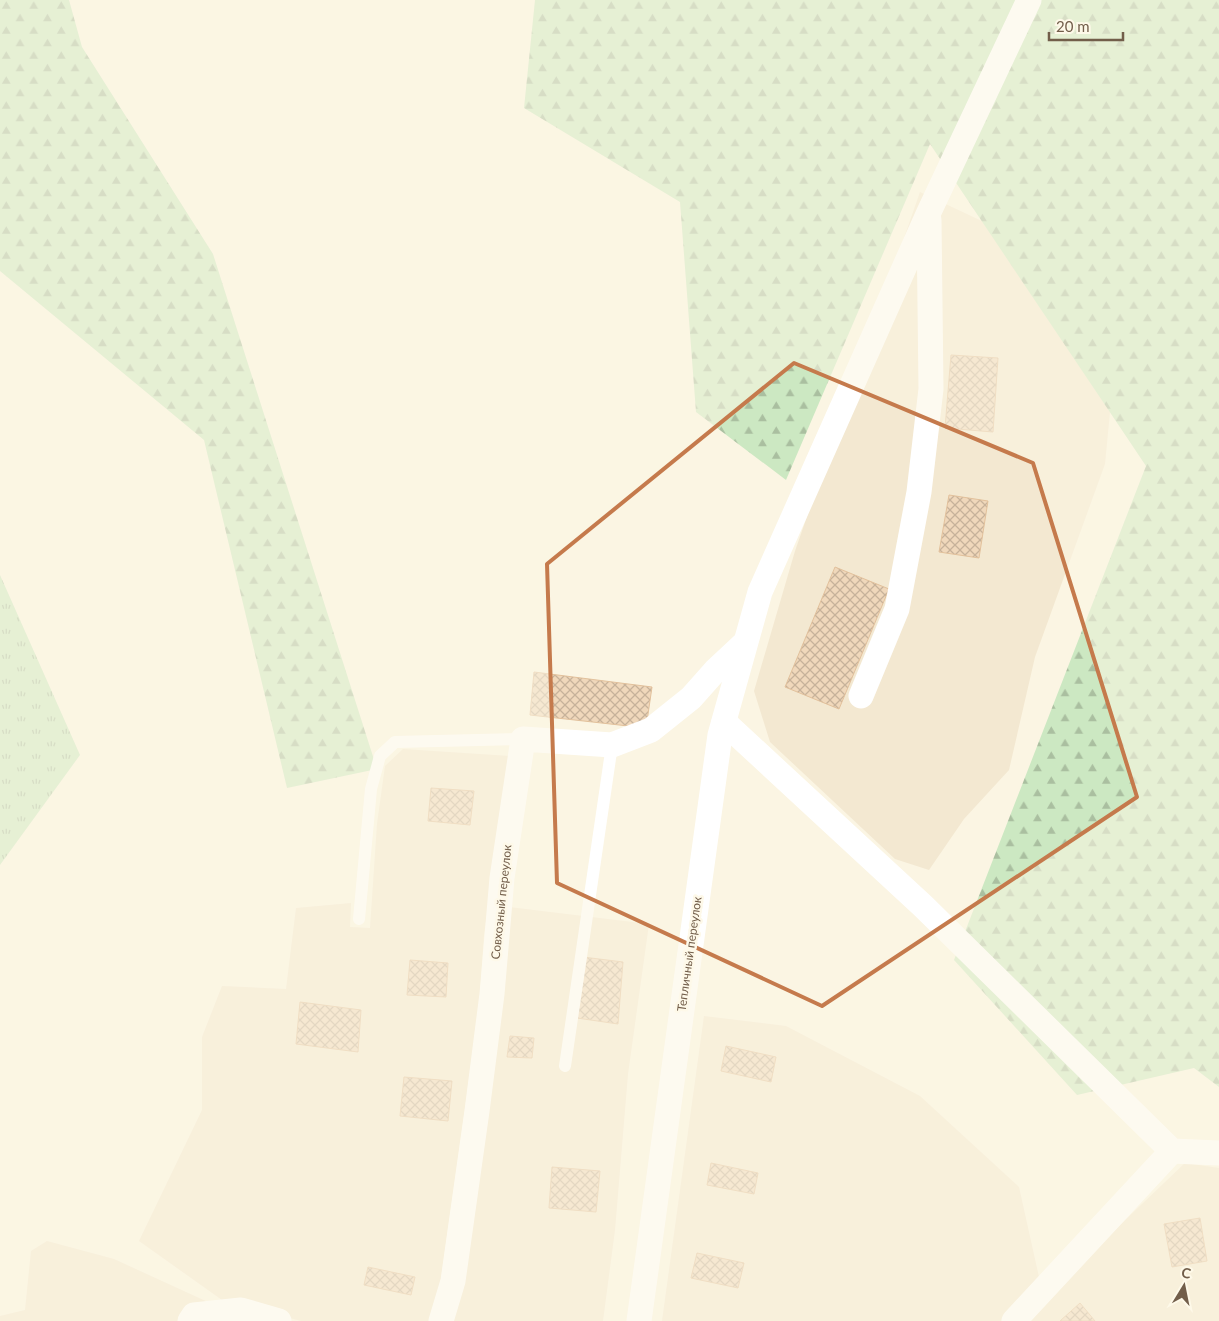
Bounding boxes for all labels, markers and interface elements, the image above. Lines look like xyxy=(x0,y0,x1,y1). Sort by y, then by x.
scale bar xyxy=(1049,10,1123,42)
text: 20 m xyxy=(1056,17,1090,35)
street label: Совхозный переулок xyxy=(488,843,515,960)
street label: Тепличный переулок xyxy=(674,895,705,1012)
north arrow xyxy=(1159,1261,1209,1311)
text: С xyxy=(1180,1264,1193,1282)

